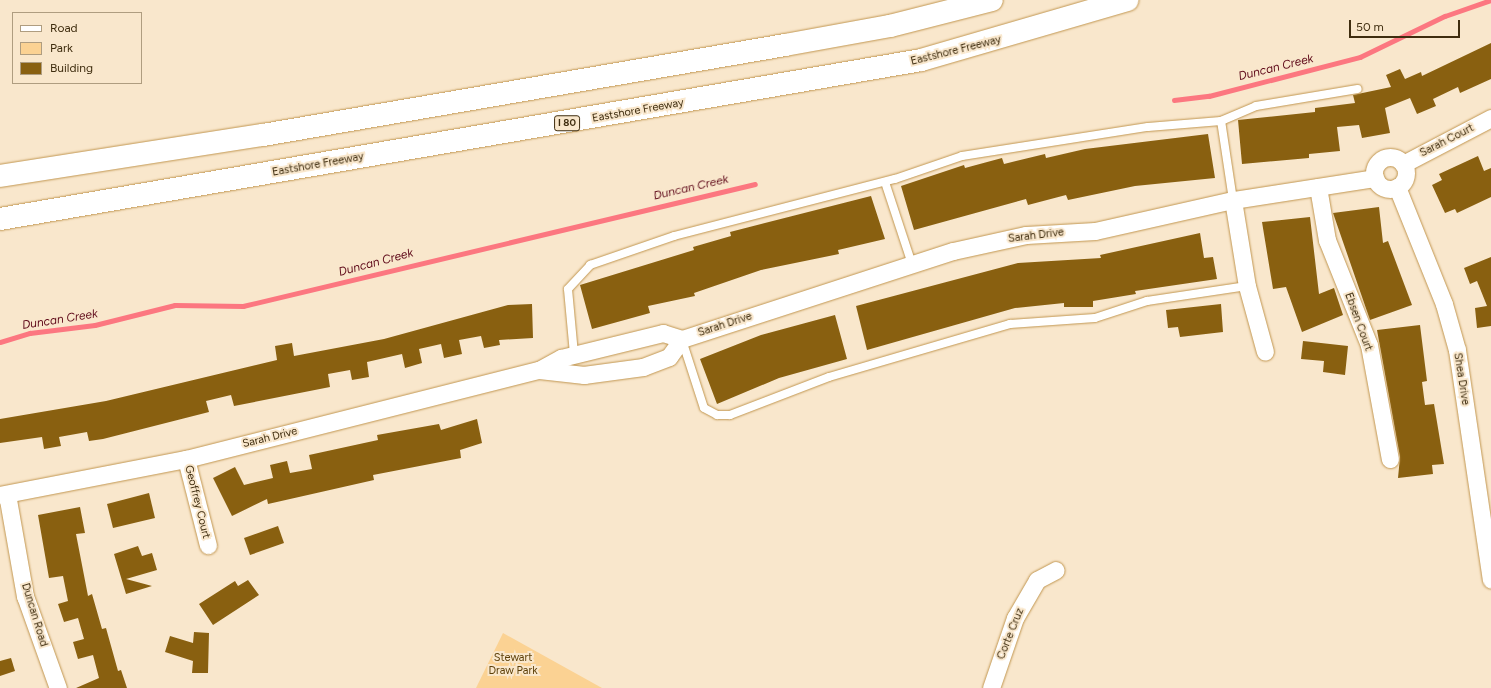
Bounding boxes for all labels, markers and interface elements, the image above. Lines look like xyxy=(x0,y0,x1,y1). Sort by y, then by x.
legend xyxy=(12,12,142,84)
scale bar xyxy=(1351,12,1462,38)
text: 50 m xyxy=(1356,20,1384,34)
text: Road xyxy=(50,21,78,35)
street label: Eastshore Freeway xyxy=(909,33,1003,69)
text: Park xyxy=(50,41,73,55)
water label: Duncan Creek xyxy=(1237,52,1315,84)
text: Building xyxy=(50,61,93,75)
street label: Eastshore Freeway xyxy=(591,96,685,126)
road number: I 80 xyxy=(554,115,580,131)
street label: Sarah Court xyxy=(1418,122,1476,160)
street label: Eastshore Freeway xyxy=(271,150,365,180)
water label: Duncan Creek xyxy=(652,172,730,204)
street label: Sarah Drive xyxy=(1007,226,1065,246)
water label: Duncan Creek xyxy=(337,246,415,280)
street label: Ebsen Court xyxy=(1341,291,1375,353)
water label: Duncan Creek xyxy=(21,307,99,333)
street label: Sarah Drive xyxy=(696,310,754,340)
street label: Shea Drive xyxy=(1450,352,1472,406)
street label: Sarah Drive xyxy=(241,425,299,451)
street label: Geoffrey Court xyxy=(181,464,213,540)
street label: Duncan Road xyxy=(18,582,50,648)
street label: Corte Cruz xyxy=(995,606,1027,662)
park label: Stewart Draw Park xyxy=(488,652,538,678)

